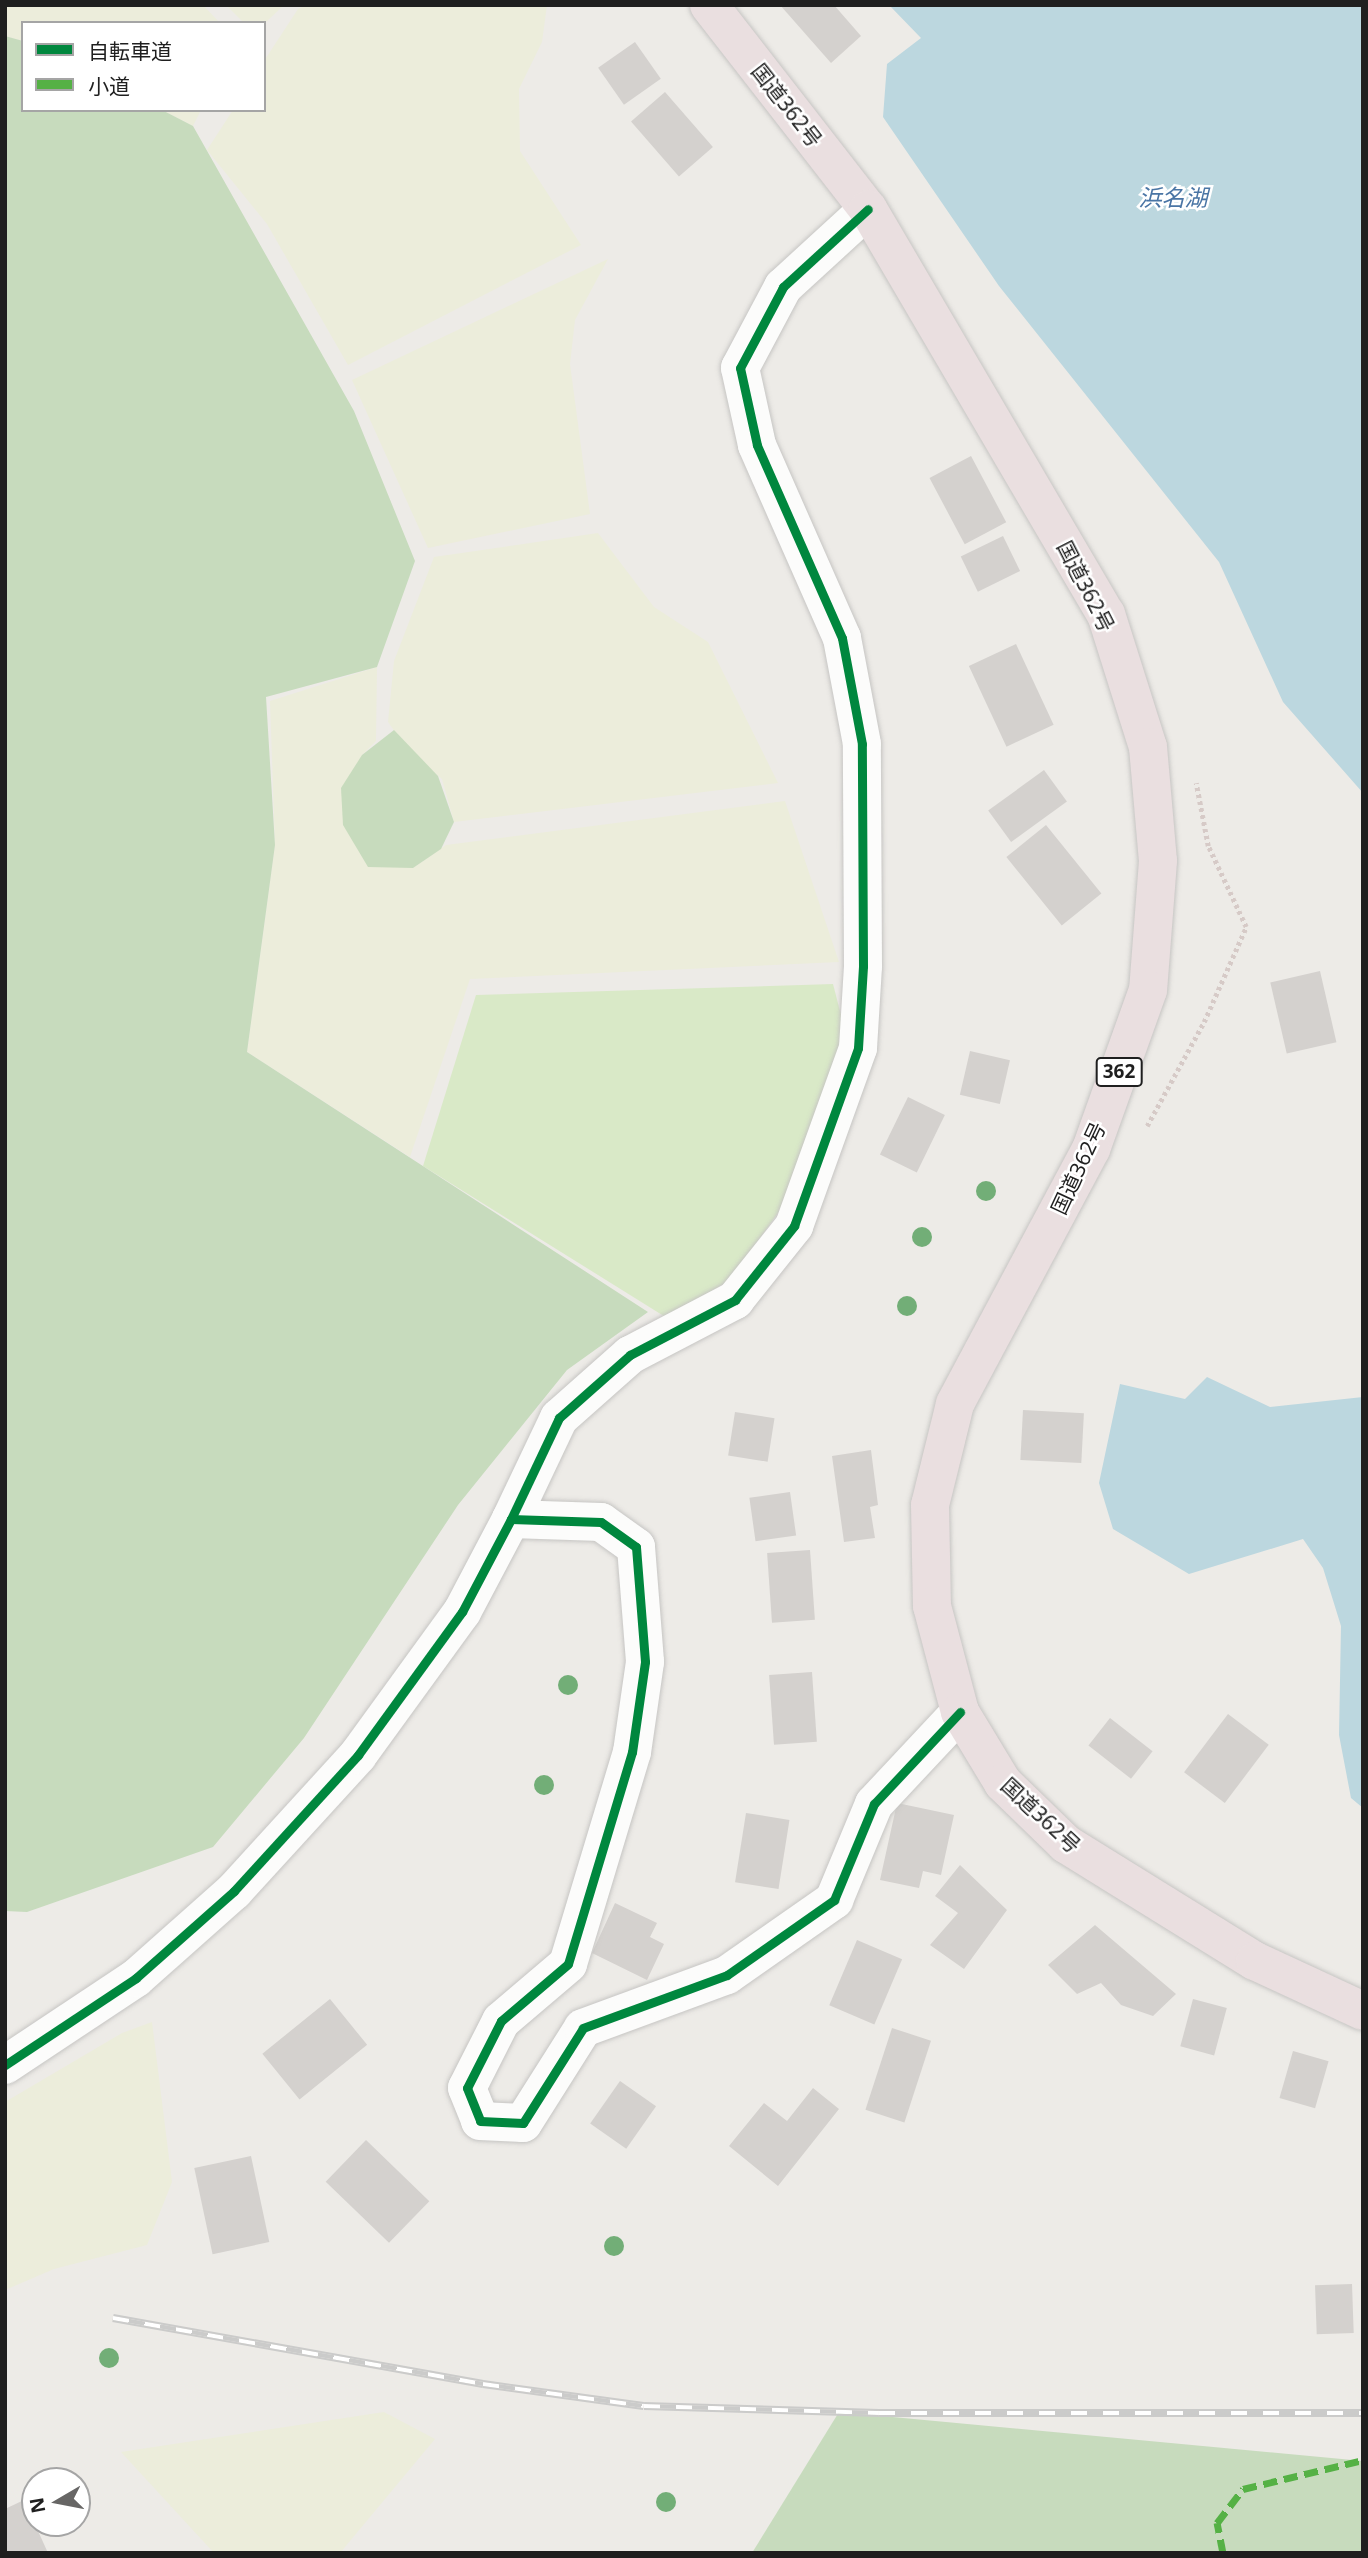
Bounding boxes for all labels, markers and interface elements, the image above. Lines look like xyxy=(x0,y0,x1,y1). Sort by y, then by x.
legend xyxy=(21,21,266,112)
text: 自転車道 xyxy=(88,37,172,65)
street label: 国道362号 xyxy=(747,58,827,152)
text: 小道 xyxy=(88,72,130,100)
water label: 浜名湖 xyxy=(1139,183,1207,211)
street label: 国道362号 xyxy=(1052,536,1120,636)
road number: 362 xyxy=(1094,1056,1144,1088)
street label: 国道362号 xyxy=(1046,1118,1110,1218)
street label: 国道362号 xyxy=(996,1772,1086,1858)
north arrow xyxy=(21,2467,91,2537)
text: N xyxy=(23,2495,51,2515)

